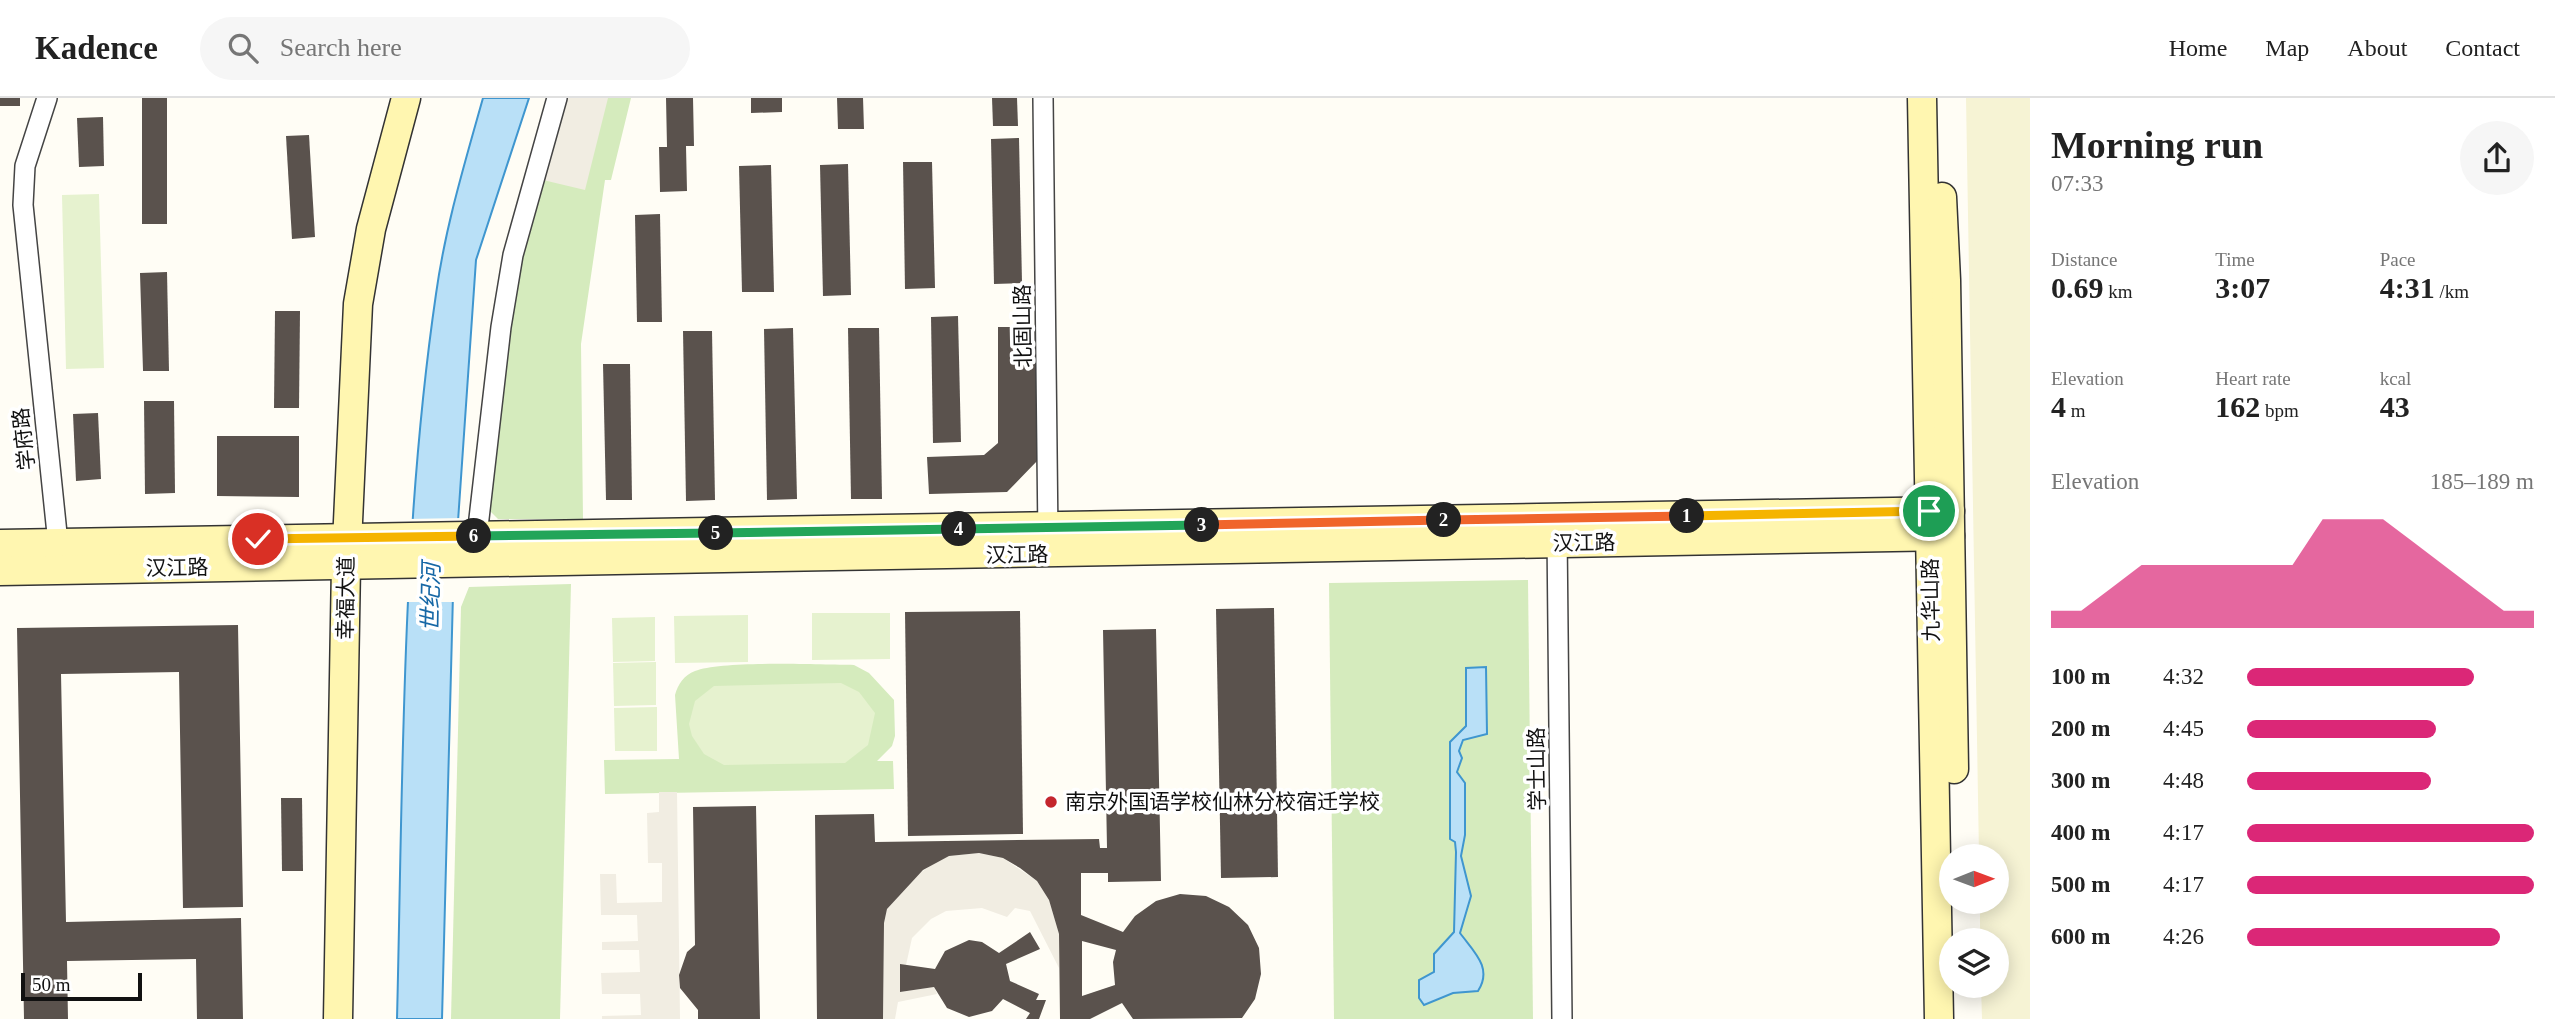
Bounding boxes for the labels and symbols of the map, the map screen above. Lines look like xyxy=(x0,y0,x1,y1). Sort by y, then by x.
street label: 北固山路 xyxy=(1010,284,1036,368)
street label: 学府路 xyxy=(9,406,39,472)
pin xyxy=(1899,481,1959,541)
pin: 1 xyxy=(1670,498,1704,534)
pin: 2 xyxy=(1426,502,1462,538)
pin: 3 xyxy=(1184,508,1220,542)
pin xyxy=(228,509,288,569)
pin: 4 xyxy=(942,512,976,546)
pin: 5 xyxy=(698,516,734,550)
pin: 6 xyxy=(456,518,491,554)
street label: 汉江路 xyxy=(1552,530,1616,556)
street label: 汉江路 xyxy=(985,542,1049,568)
street label: 汉江路 xyxy=(145,555,209,581)
street label: 幸福大道 xyxy=(333,556,359,640)
water label: 世纪河 xyxy=(418,558,444,632)
street label: 九华山路 xyxy=(1918,558,1944,642)
street label: 学士山路 xyxy=(1524,727,1550,811)
place label: 南京外国语学校仙林分校宿迁学校 xyxy=(1065,790,1380,814)
marker: 南京外国语学校仙林分校宿迁学校 xyxy=(1043,794,1059,810)
north arrow xyxy=(1939,844,2009,914)
scale bar xyxy=(21,970,142,1002)

